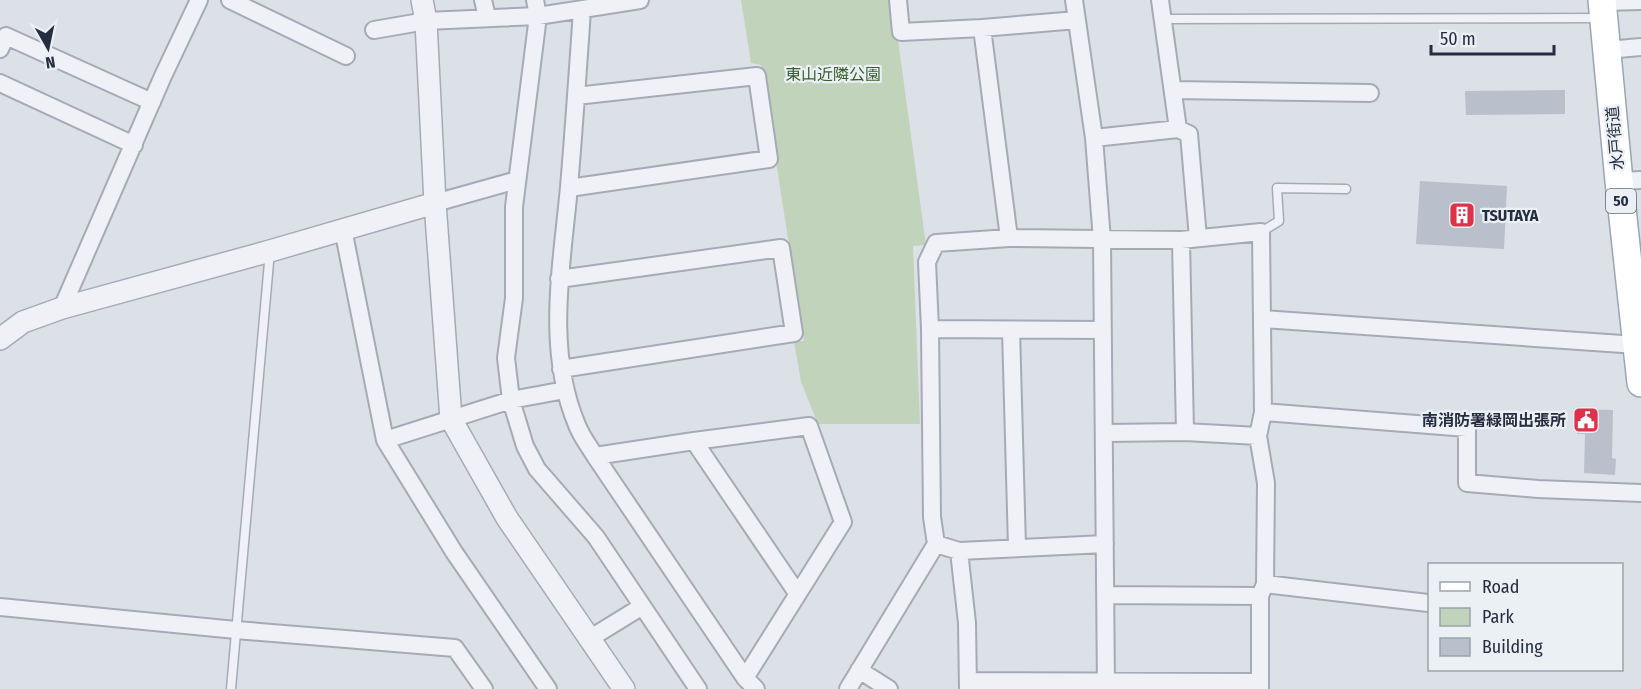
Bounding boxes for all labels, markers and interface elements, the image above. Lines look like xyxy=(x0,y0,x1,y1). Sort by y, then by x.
north arrow xyxy=(18,18,78,78)
scale bar xyxy=(1431,18,1554,56)
text: 50 m xyxy=(1440,28,1476,50)
text: N xyxy=(44,52,56,72)
park label: 東山近隣公園 xyxy=(785,65,881,84)
street label: 水戸街道 xyxy=(1603,105,1627,171)
road number: 50 xyxy=(1606,189,1636,213)
building icon: TSUTAYA xyxy=(1447,200,1477,230)
place label: TSUTAYA xyxy=(1482,206,1539,225)
public building icon: 南消防署緑岡出張所 xyxy=(1571,405,1601,435)
place label: 南消防署緑岡出張所 xyxy=(1422,411,1566,430)
legend xyxy=(1428,563,1623,671)
text: Road xyxy=(1482,576,1519,598)
text: Park xyxy=(1482,606,1515,628)
text: Building xyxy=(1482,636,1543,658)

